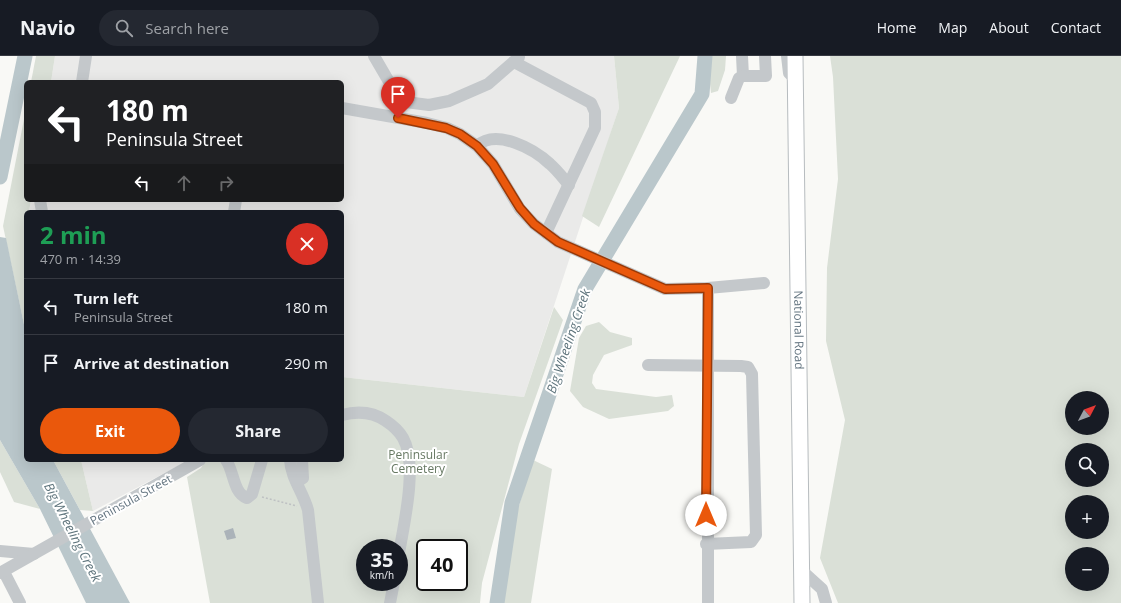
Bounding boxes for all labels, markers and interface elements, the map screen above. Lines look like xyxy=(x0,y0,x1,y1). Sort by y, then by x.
search box xyxy=(99,10,379,46)
text: Navio xyxy=(20,15,75,41)
icon: search xyxy=(113,17,135,39)
text: Search here xyxy=(145,18,229,38)
text: Home xyxy=(877,18,916,37)
text: Map xyxy=(938,18,967,37)
text: About xyxy=(989,18,1029,37)
text: Contact xyxy=(1051,18,1101,37)
pin xyxy=(381,77,415,118)
icon: arrive xyxy=(387,83,409,105)
text: 180 m xyxy=(106,91,189,129)
icon: left xyxy=(40,96,92,148)
text: Peninsula Street xyxy=(106,127,243,151)
icon: left xyxy=(131,172,153,194)
icon: ahead xyxy=(173,172,195,194)
icon: right xyxy=(215,172,237,194)
text: 2 min xyxy=(40,218,107,251)
button: close xyxy=(286,223,328,265)
text: 470 m · 14:39 xyxy=(40,250,121,268)
water label: Big Wheeling Creek xyxy=(542,286,594,395)
text: Turn left xyxy=(74,288,139,308)
street label: National Road xyxy=(790,290,808,370)
icon: left xyxy=(40,296,62,318)
text: 180 m xyxy=(284,297,328,317)
text: Peninsula Street xyxy=(74,308,173,326)
icon: arrive xyxy=(40,352,62,374)
text: Arrive at destination xyxy=(74,353,229,373)
text: 290 m xyxy=(284,353,328,373)
north arrow xyxy=(1065,391,1109,435)
map controls xyxy=(1065,391,1109,591)
button: Exit xyxy=(40,408,180,454)
button: Share xyxy=(188,408,328,454)
button: search xyxy=(1065,443,1109,487)
park label: Peninsular Cemetery xyxy=(388,446,448,477)
street label: Peninsula Street xyxy=(87,470,175,529)
water label: Big Wheeling Creek xyxy=(40,479,106,585)
position arrow xyxy=(685,494,727,536)
button: + xyxy=(1065,495,1109,539)
speed limit sign: 40 xyxy=(416,539,468,591)
text: 35 xyxy=(371,546,393,573)
button: − xyxy=(1065,547,1109,591)
text: km/h xyxy=(370,568,394,582)

